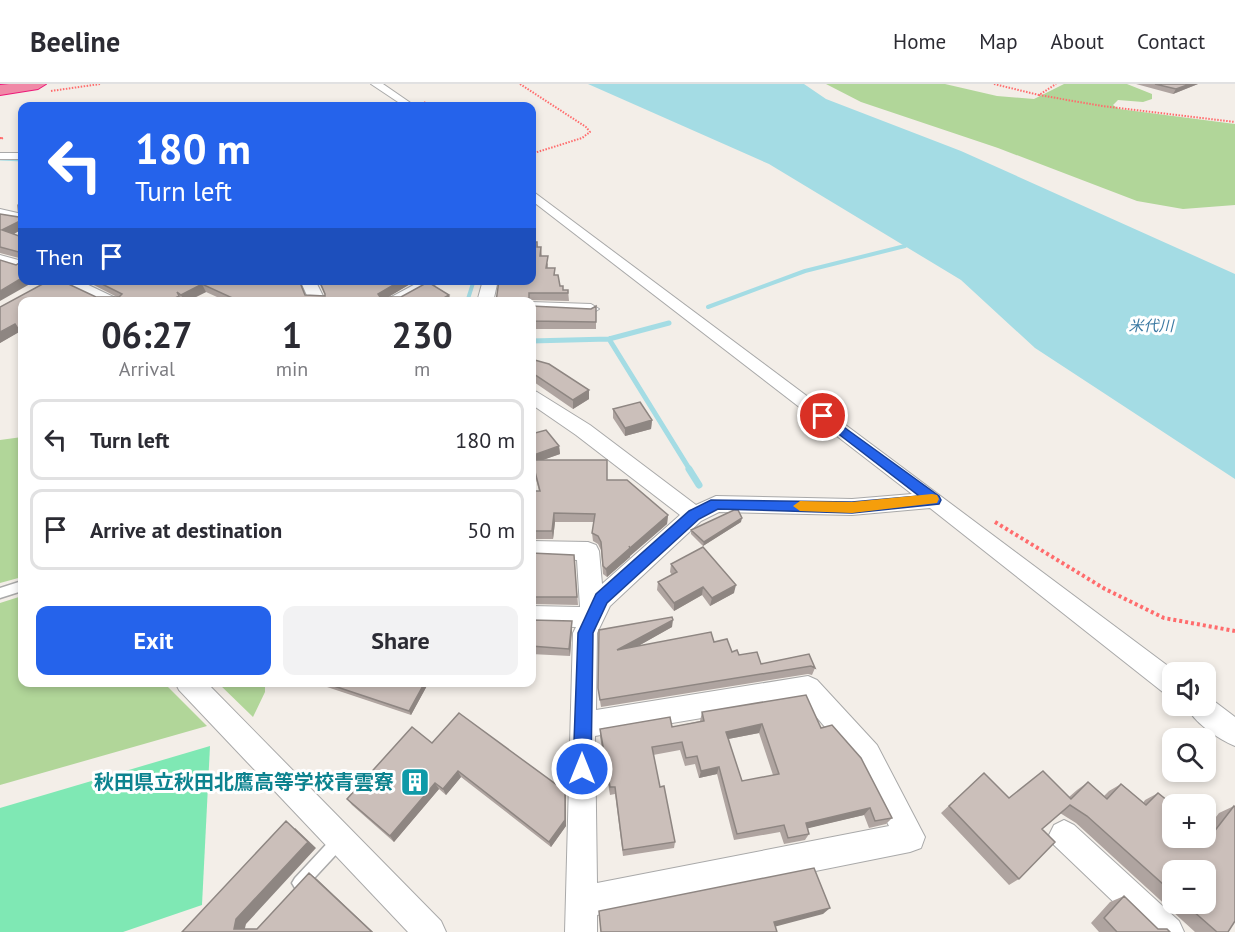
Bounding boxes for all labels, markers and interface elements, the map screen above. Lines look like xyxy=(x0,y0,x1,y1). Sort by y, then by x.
text: Beeline xyxy=(30,23,120,60)
text: Home xyxy=(893,28,946,55)
text: Map xyxy=(979,28,1018,55)
text: About xyxy=(1051,28,1104,55)
text: Contact xyxy=(1137,28,1205,55)
text: 180 m xyxy=(135,121,251,176)
icon: left xyxy=(36,126,114,204)
text: Turn left xyxy=(135,174,232,208)
icon: arrive xyxy=(95,240,128,273)
text: Then xyxy=(36,243,83,271)
text: 06:27 xyxy=(101,311,193,358)
text: 1 xyxy=(282,311,302,358)
text: 230 xyxy=(392,311,453,358)
water label: 米代川 xyxy=(1128,316,1175,335)
text: Arrival xyxy=(119,356,175,382)
text: min xyxy=(276,356,308,382)
text: m xyxy=(414,356,430,382)
pin xyxy=(797,390,848,441)
icon: arrive xyxy=(806,399,839,432)
icon: left xyxy=(39,423,72,456)
text: Turn left xyxy=(90,426,170,454)
text: 180 m xyxy=(455,426,515,454)
icon: arrive xyxy=(39,513,72,546)
text: Arrive at destination xyxy=(90,516,282,544)
text: 50 m xyxy=(467,516,515,544)
button: Exit xyxy=(36,606,271,675)
button: Share xyxy=(283,606,518,675)
map controls xyxy=(1162,662,1216,914)
button: sound xyxy=(1162,662,1216,716)
button: search xyxy=(1162,728,1216,782)
position arrow xyxy=(550,737,614,801)
building icon: 秋田県立秋田北鷹高等学校青雲寮 xyxy=(399,766,431,798)
place label: 秋田県立秋田北鷹高等学校青雲寮 xyxy=(94,769,394,795)
button: + xyxy=(1162,794,1216,848)
button: − xyxy=(1162,860,1216,914)

